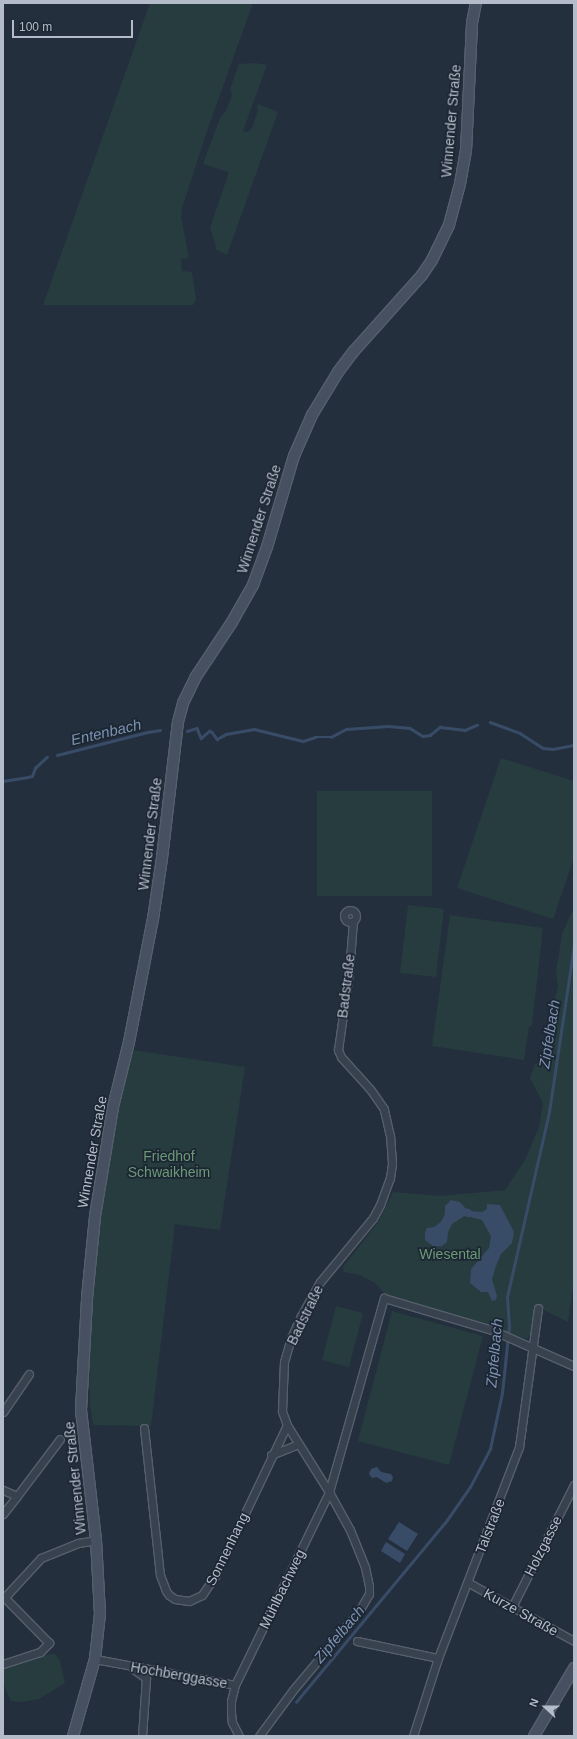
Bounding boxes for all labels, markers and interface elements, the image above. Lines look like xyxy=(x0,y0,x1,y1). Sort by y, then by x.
scale bar xyxy=(14,12,135,38)
text: 100 m xyxy=(19,20,52,34)
street label: Winnender Straße xyxy=(438,64,464,178)
street label: Winnender Straße xyxy=(233,462,285,576)
water label: Entenbach xyxy=(69,715,143,749)
street label: Winnender Straße xyxy=(135,777,165,891)
street label: Badstraße xyxy=(334,953,358,1019)
water label: Zipfelbach xyxy=(535,998,563,1070)
street label: Winnender Straße xyxy=(74,1095,110,1209)
park label: Friedhof Schwaikheim xyxy=(128,1148,210,1180)
park label: Wiesental xyxy=(419,1246,481,1262)
street label: Badstraße xyxy=(283,1282,327,1348)
water label: Zipfelbach xyxy=(482,1318,506,1388)
street label: Winnender Straße xyxy=(61,1421,89,1535)
street label: Talstraße xyxy=(472,1496,508,1556)
street label: Sonnenhang xyxy=(202,1510,252,1588)
street label: Holzgasse xyxy=(521,1513,565,1579)
street label: Mühlbachweg xyxy=(256,1546,308,1632)
street label: Kurze Straße xyxy=(481,1585,561,1639)
water label: Zipfelbach xyxy=(310,1602,368,1666)
street label: Hochberggasse xyxy=(129,1658,229,1692)
north arrow xyxy=(525,1687,565,1727)
text: N xyxy=(527,1697,541,1709)

